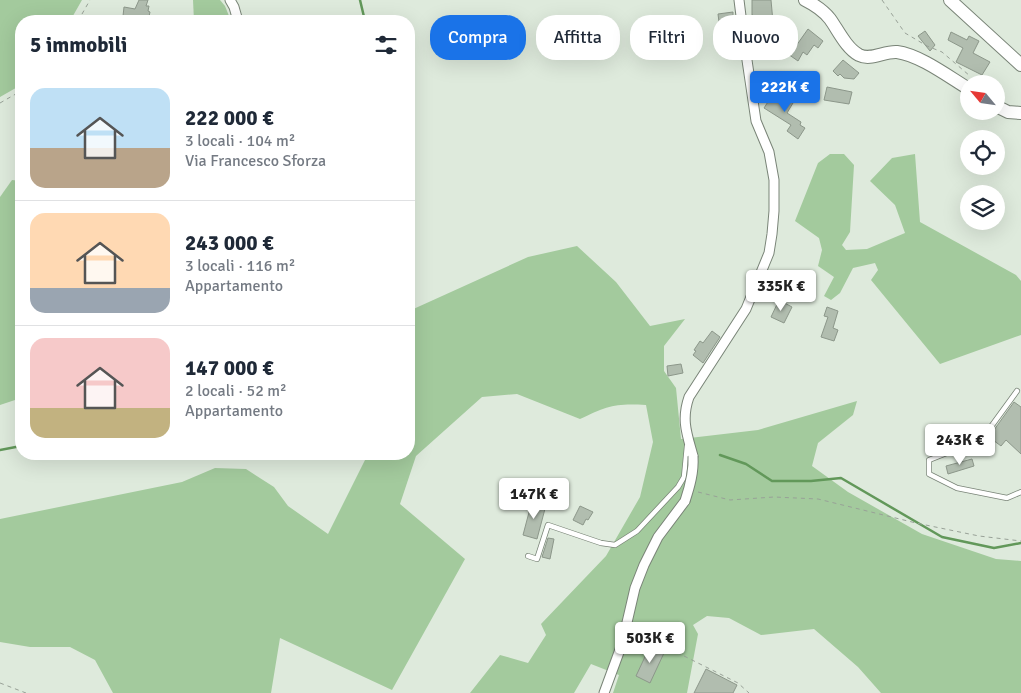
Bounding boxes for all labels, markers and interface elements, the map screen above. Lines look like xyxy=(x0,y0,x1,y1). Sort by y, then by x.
chip: Compra xyxy=(430,15,526,60)
chip: Affitta xyxy=(536,15,620,60)
chip: Filtri xyxy=(630,15,703,60)
chip: Nuovo xyxy=(713,15,798,60)
icon: filters xyxy=(372,31,400,59)
text: 5 immobili xyxy=(30,32,127,58)
pin: 222K € xyxy=(744,70,826,113)
north arrow xyxy=(960,75,1005,120)
map controls xyxy=(960,75,1005,230)
text: 222K € xyxy=(761,77,809,97)
text: 222 000 € xyxy=(185,105,274,131)
icon: home xyxy=(70,108,130,168)
button: locate xyxy=(960,130,1005,175)
text: 3 locali · 104 m² xyxy=(185,131,295,151)
text: Via Francesco Sforza xyxy=(185,151,326,171)
button: layers xyxy=(960,185,1005,230)
text: 243 000 € xyxy=(185,230,274,256)
icon: home xyxy=(70,233,130,293)
text: 3 locali · 116 m² xyxy=(185,256,295,276)
pin: 335K € xyxy=(740,270,822,312)
text: Appartamento xyxy=(185,276,283,296)
text: 335K € xyxy=(757,276,805,296)
text: 147 000 € xyxy=(185,355,274,381)
icon: home xyxy=(70,358,130,418)
text: 2 locali · 52 m² xyxy=(185,381,287,401)
text: Appartamento xyxy=(185,401,283,421)
pin: 243K € xyxy=(919,424,1001,466)
text: 243K € xyxy=(936,430,984,450)
pin: 147K € xyxy=(493,478,575,520)
text: 147K € xyxy=(510,484,558,504)
pin: 503K € xyxy=(609,622,691,664)
text: 503K € xyxy=(626,628,674,648)

